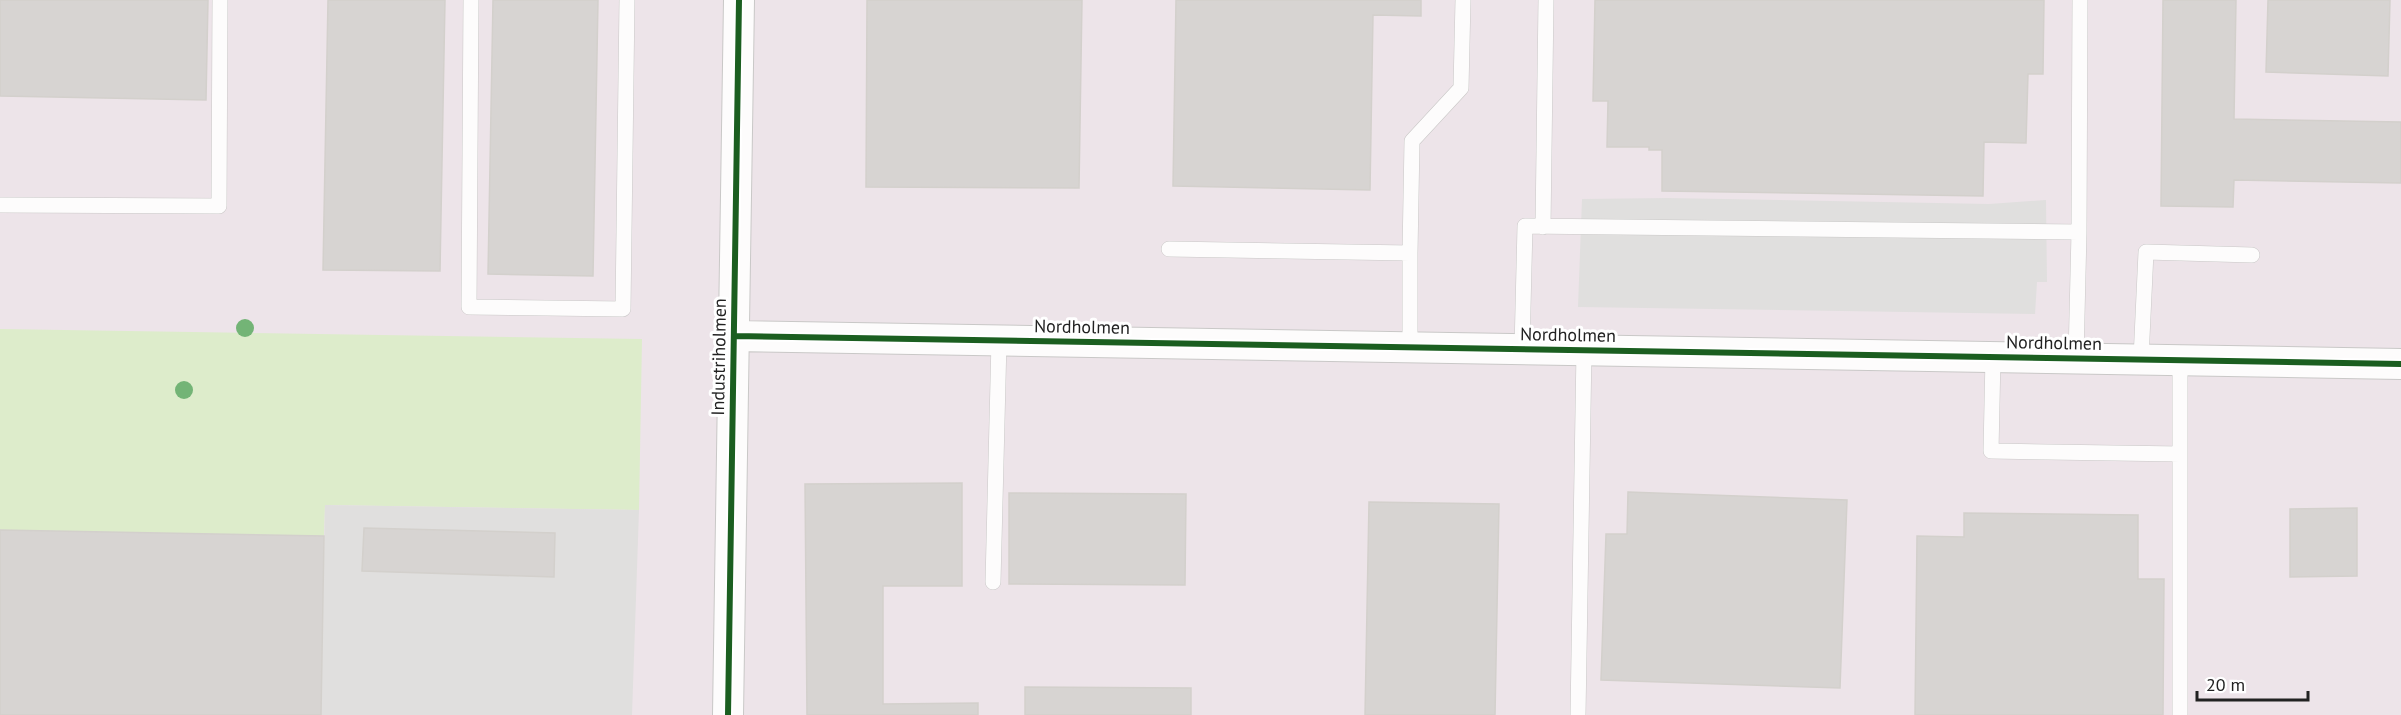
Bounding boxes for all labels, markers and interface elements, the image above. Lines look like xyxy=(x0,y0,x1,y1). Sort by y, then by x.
street label: Industriholmen xyxy=(706,298,731,416)
street label: Nordholmen xyxy=(1034,314,1130,339)
street label: Nordholmen xyxy=(1520,322,1616,347)
street label: Nordholmen xyxy=(2006,330,2102,355)
scale bar xyxy=(2197,664,2308,702)
text: 20 m xyxy=(2206,673,2245,696)

